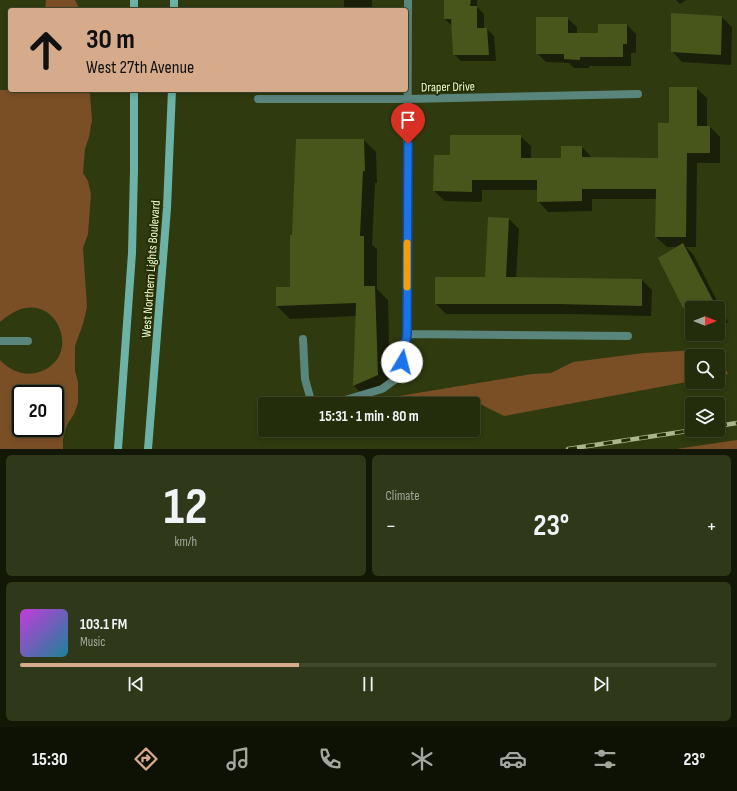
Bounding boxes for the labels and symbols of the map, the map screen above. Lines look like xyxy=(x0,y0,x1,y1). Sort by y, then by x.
street label: Draper Drive xyxy=(421,79,475,95)
pin xyxy=(391,103,425,144)
street label: West Northern Lights Boulevard xyxy=(138,200,164,338)
north arrow xyxy=(685,301,725,341)
position arrow xyxy=(381,341,423,383)
speed limit sign: 20 xyxy=(12,385,64,437)

